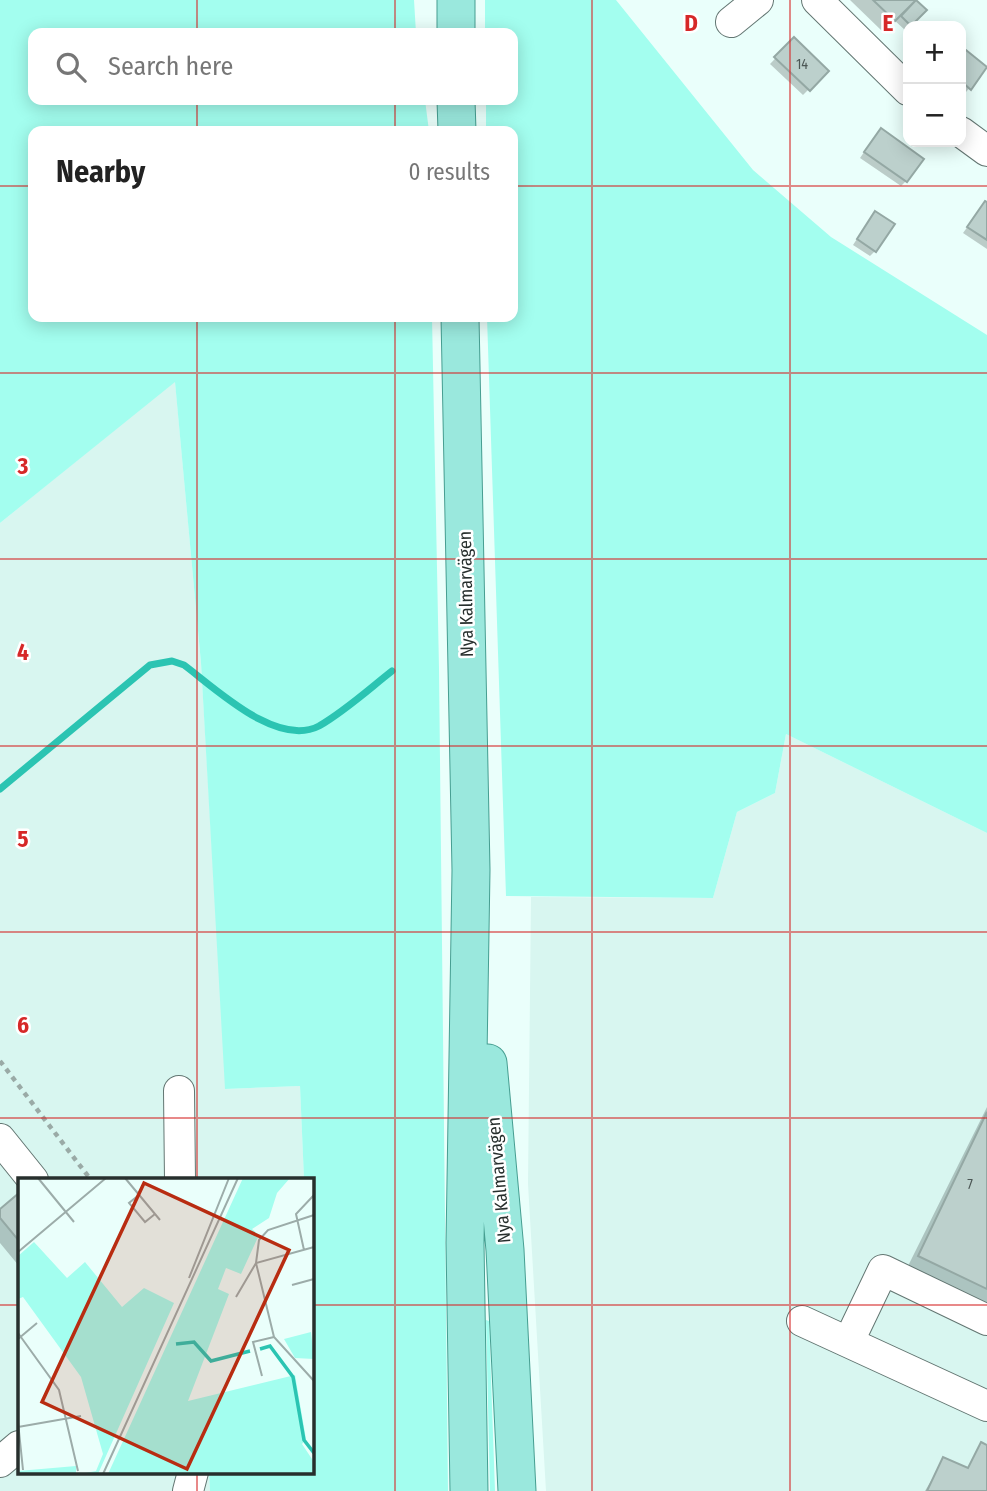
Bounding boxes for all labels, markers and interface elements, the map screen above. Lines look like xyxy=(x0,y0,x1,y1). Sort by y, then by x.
text: D xyxy=(684,9,698,37)
text: E xyxy=(883,9,894,37)
map controls xyxy=(903,21,966,147)
button: + xyxy=(903,21,966,84)
search box xyxy=(28,28,518,105)
icon: search xyxy=(52,48,90,86)
text: Search here xyxy=(108,51,233,82)
house number: 14 xyxy=(796,56,808,73)
button: − xyxy=(903,84,966,147)
text: Nearby xyxy=(56,154,145,190)
text: 0 results xyxy=(409,158,490,186)
text: 3 xyxy=(17,452,29,480)
street label: Nya Kalmarvägen xyxy=(454,531,478,657)
text: 4 xyxy=(17,638,29,666)
text: 5 xyxy=(17,825,29,853)
text: 6 xyxy=(17,1011,29,1039)
street label: Nya Kalmarvägen xyxy=(483,1116,515,1244)
house number: 7 xyxy=(967,1176,973,1193)
inset map xyxy=(18,1178,313,1474)

